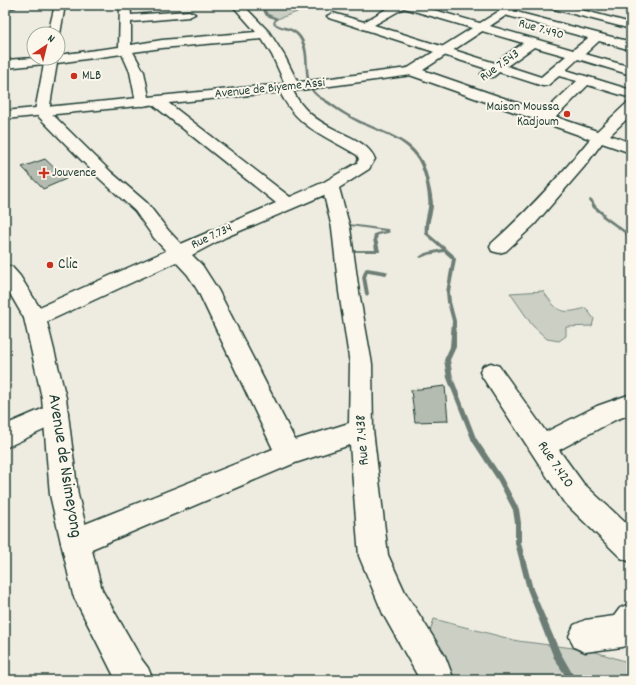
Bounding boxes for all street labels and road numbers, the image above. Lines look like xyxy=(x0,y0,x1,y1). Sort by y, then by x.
street label: Rue 7.490 xyxy=(516,15,566,45)
street label: Rue 7.543 xyxy=(476,45,524,87)
street label: Avenue de Biyeme Assi xyxy=(214,74,327,104)
street label: Rue 7.734 xyxy=(188,219,236,255)
street label: Avenue de Nsimeyong xyxy=(40,392,88,540)
street label: Rue 7.438 xyxy=(350,414,376,466)
street label: Rue 7.420 xyxy=(531,437,579,493)

